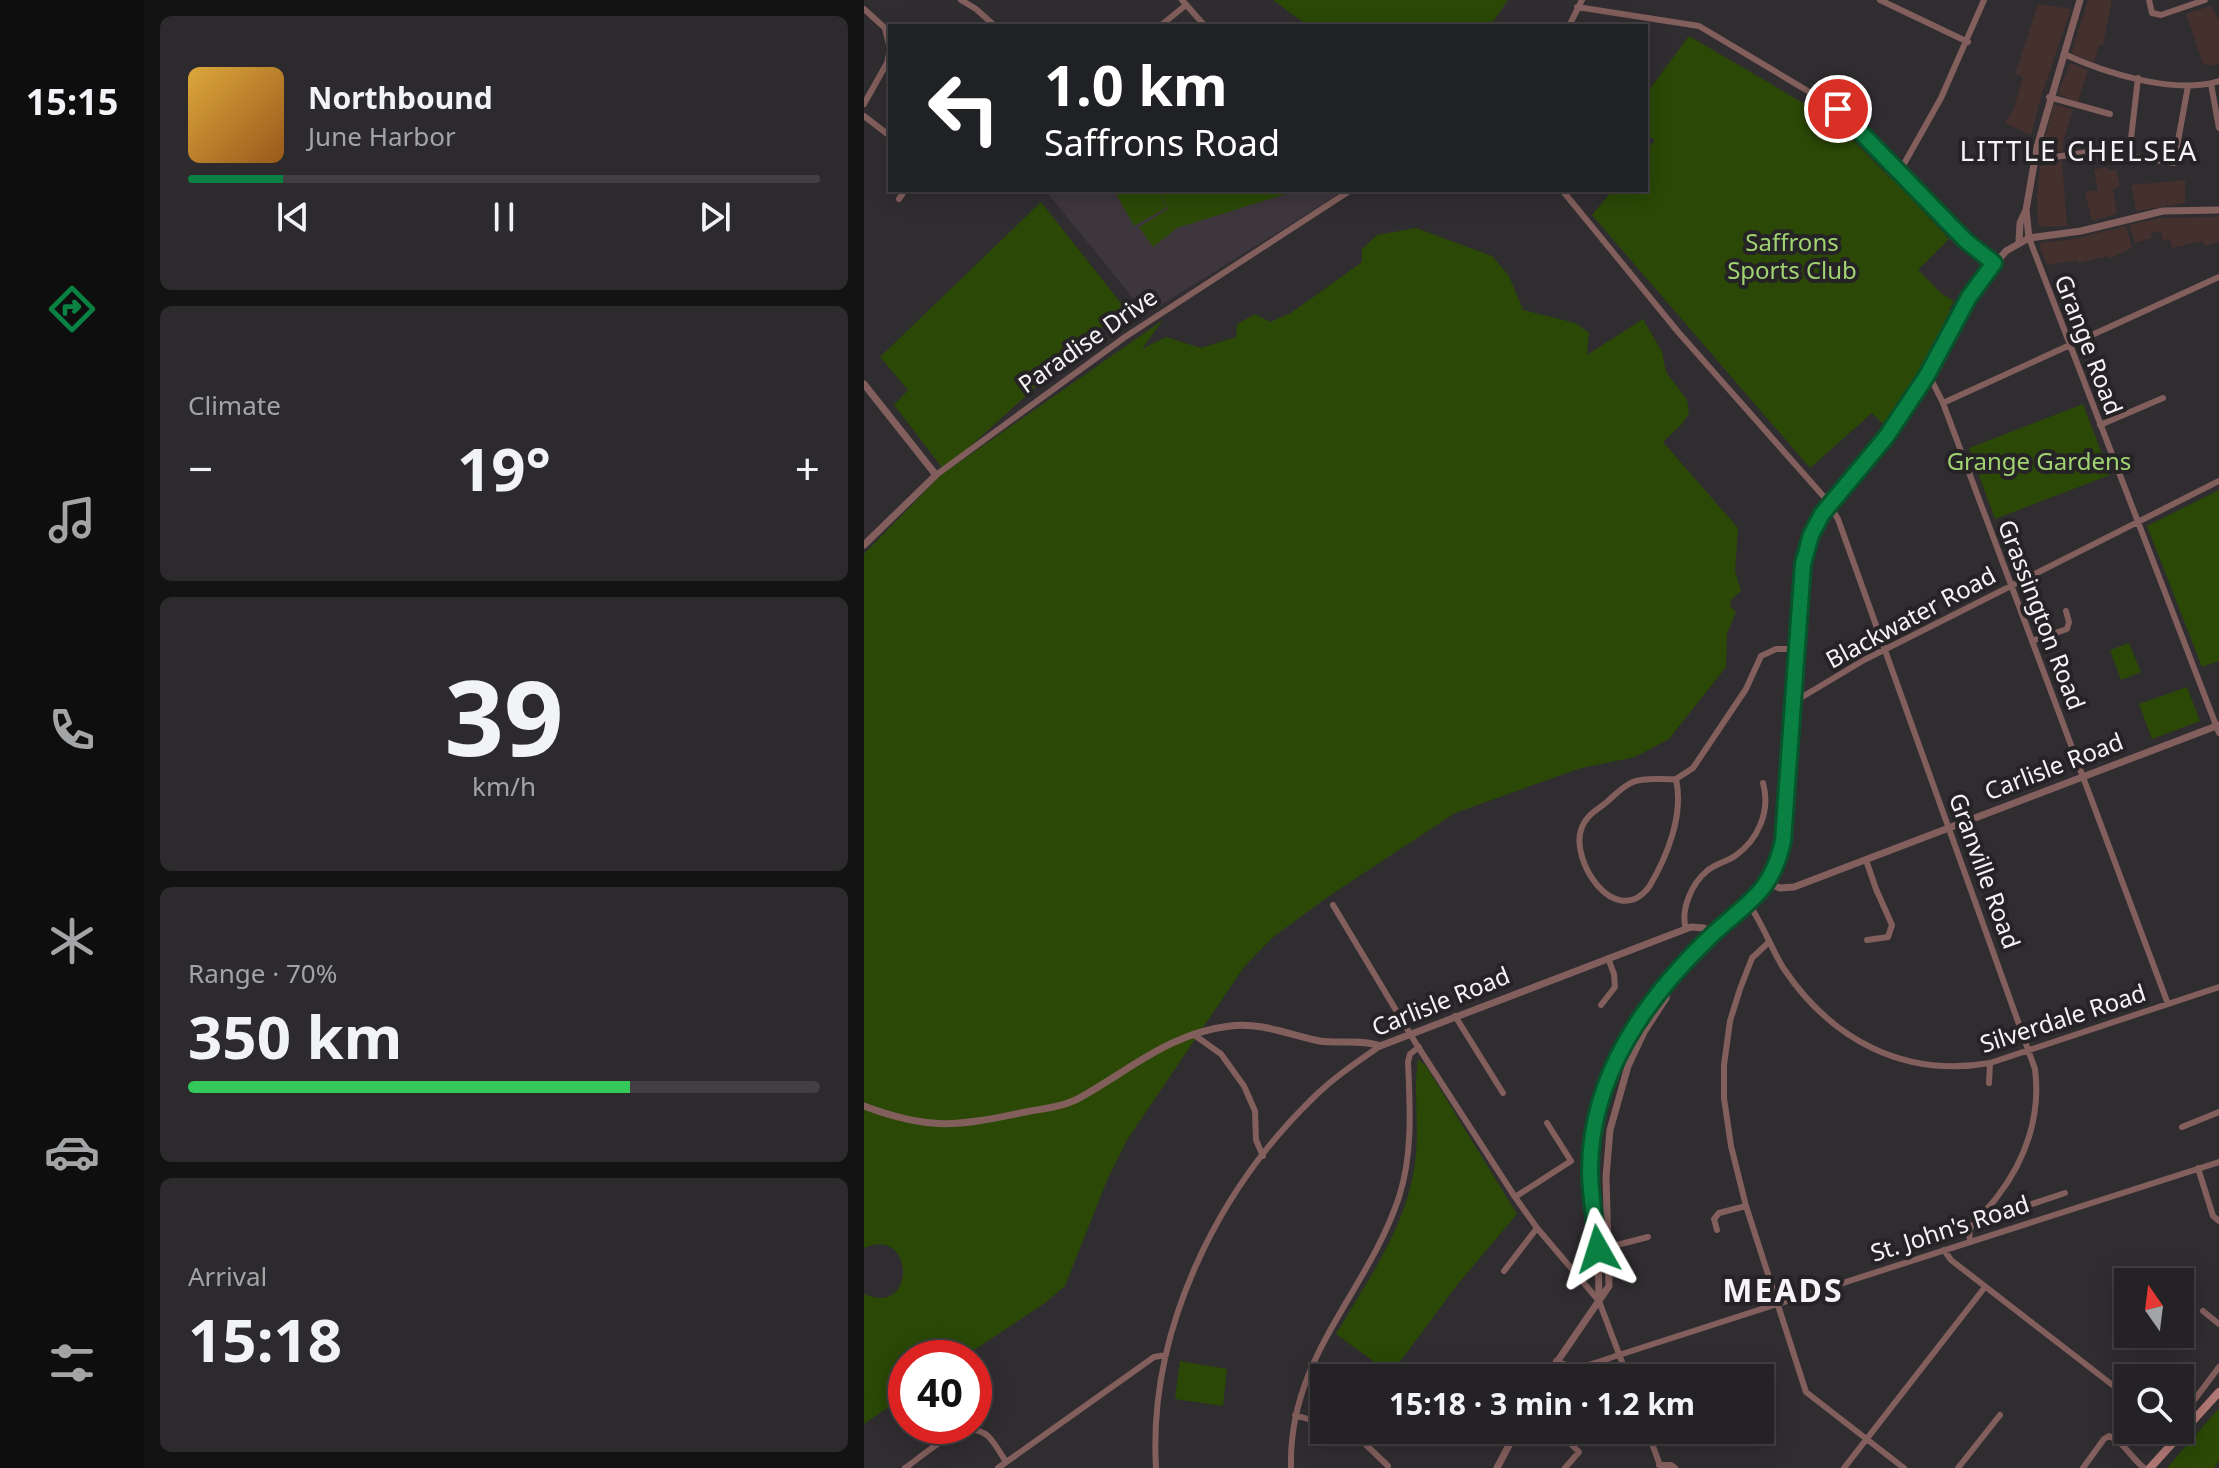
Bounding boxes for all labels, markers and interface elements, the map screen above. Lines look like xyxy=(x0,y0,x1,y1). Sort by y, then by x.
text: 1.0 km xyxy=(1044,46,1228,122)
icon: left xyxy=(912,56,1016,160)
pin xyxy=(1804,75,1872,143)
text: 15:15 xyxy=(26,77,118,126)
text: Northbound xyxy=(308,77,493,118)
icon: arrive xyxy=(1816,87,1860,131)
text: June Harbor xyxy=(308,118,456,154)
text: Saffrons Road xyxy=(1044,118,1280,167)
district label: LITTLE CHELSEA xyxy=(1960,131,2198,169)
icon: previous xyxy=(271,195,315,239)
icon: pause xyxy=(482,195,526,239)
icon: next xyxy=(693,195,737,239)
park label: Saffrons Sports Club xyxy=(1727,225,1857,286)
street label: Grange Road xyxy=(2048,270,2131,419)
street label: Paradise Drive xyxy=(1011,280,1163,400)
icon: directions xyxy=(44,281,100,337)
text: Climate xyxy=(188,387,281,423)
text: 19° xyxy=(457,427,551,509)
text: − xyxy=(188,438,213,498)
text: + xyxy=(795,438,820,498)
park label: Grange Gardens xyxy=(1947,444,2131,477)
icon: music xyxy=(44,492,100,548)
street label: Grassington Road xyxy=(1991,515,2094,714)
street label: Blackwater Road xyxy=(1820,558,2001,675)
text: 39 xyxy=(445,645,563,786)
icon: phone xyxy=(44,702,100,758)
street label: Carlisle Road xyxy=(1979,724,2128,807)
text: km/h xyxy=(472,768,536,804)
street label: Granville Road xyxy=(1942,788,2029,953)
icon: climate xyxy=(44,913,100,969)
text: Range · 70% xyxy=(188,955,337,991)
street label: Carlisle Road xyxy=(1367,958,1514,1043)
street label: Silverdale Road xyxy=(1975,975,2150,1060)
text: 350 km xyxy=(188,995,402,1077)
icon: car xyxy=(44,1124,100,1180)
street label: St. John's Road xyxy=(1866,1186,2033,1269)
position arrow xyxy=(1556,1207,1640,1291)
text: Arrival xyxy=(188,1258,267,1294)
district label: MEADS xyxy=(1722,1268,1844,1311)
north arrow xyxy=(2114,1268,2194,1348)
map controls xyxy=(2114,1268,2194,1444)
text: 15:18 xyxy=(188,1298,342,1380)
icon: filters xyxy=(44,1335,100,1391)
speed limit sign: 40 xyxy=(888,1340,992,1444)
button: search xyxy=(2114,1364,2194,1444)
text: 15:18 · 3 min · 1.2 km xyxy=(1389,1383,1695,1424)

